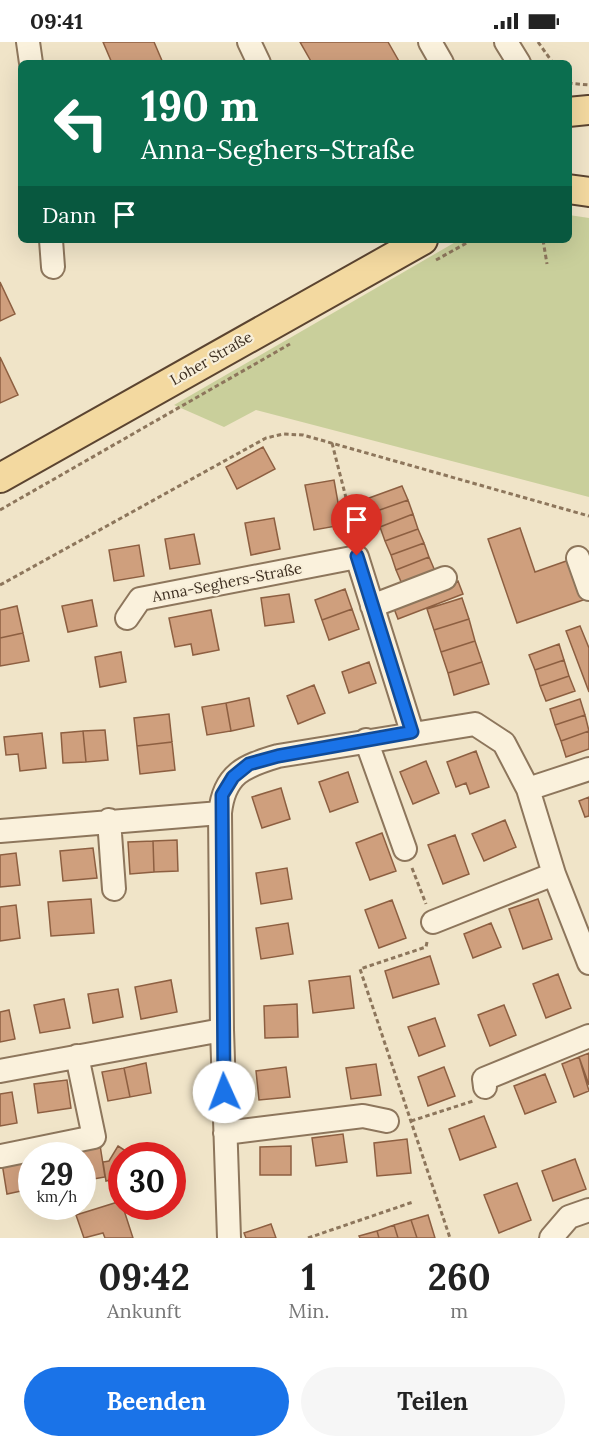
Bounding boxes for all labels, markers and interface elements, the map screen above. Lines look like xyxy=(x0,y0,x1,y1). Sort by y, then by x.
text: 09:41 xyxy=(30,7,83,35)
text: 190 m xyxy=(141,79,259,133)
icon: left xyxy=(42,84,120,162)
text: Anna-Seghers-Straße xyxy=(141,132,415,166)
icon: arrive xyxy=(108,198,141,231)
text: Dann xyxy=(42,201,96,229)
street label: Loher Straße xyxy=(167,327,255,389)
pin xyxy=(331,494,382,556)
icon: arrive xyxy=(340,503,373,536)
street label: Anna-Seghers-Straße xyxy=(150,558,304,606)
position arrow xyxy=(192,1060,256,1124)
speed limit sign: 30 xyxy=(108,1142,186,1220)
text: 29 xyxy=(40,1155,74,1193)
text: km/h xyxy=(37,1187,77,1206)
text: 09:42 xyxy=(98,1254,190,1300)
text: 1 xyxy=(302,1254,316,1300)
text: 260 xyxy=(428,1254,491,1300)
text: Ankunft xyxy=(107,1298,181,1323)
text: Min. xyxy=(288,1298,329,1323)
text: m xyxy=(450,1298,468,1323)
button: Beenden xyxy=(24,1367,289,1436)
button: Teilen xyxy=(301,1367,565,1436)

